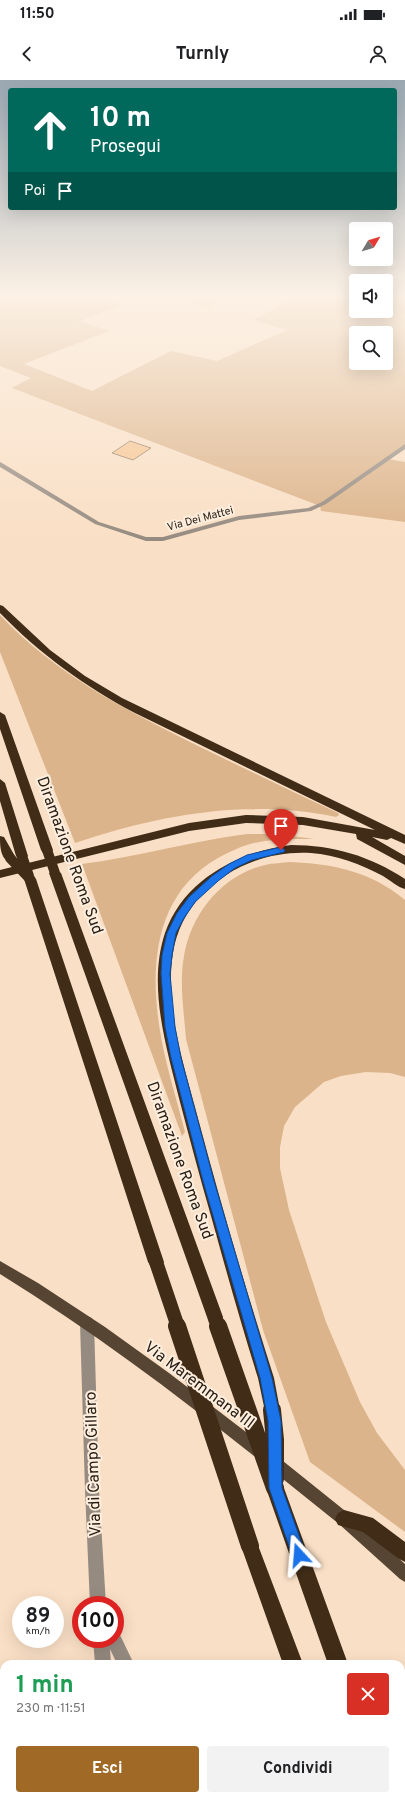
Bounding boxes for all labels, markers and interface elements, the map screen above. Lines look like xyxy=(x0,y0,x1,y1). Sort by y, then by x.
text: 11:50 xyxy=(20,5,55,24)
icon: back xyxy=(16,43,38,65)
text: Turnly xyxy=(176,43,229,66)
icon: person xyxy=(367,43,389,65)
text: 10 m xyxy=(90,101,151,137)
icon: ahead xyxy=(24,104,76,156)
text: Prosegui xyxy=(90,136,161,159)
icon: arrive xyxy=(54,180,76,202)
text: Poi xyxy=(24,182,46,201)
north arrow xyxy=(349,222,393,266)
map controls xyxy=(349,222,393,370)
button: sound xyxy=(349,274,393,318)
button: search xyxy=(349,326,393,370)
street label: Via Dei Mattei xyxy=(166,503,235,535)
street label: Diramazione Roma Sud xyxy=(31,774,107,937)
pin xyxy=(264,809,298,850)
icon: arrive xyxy=(270,815,292,837)
street label: Diramazione Roma Sud xyxy=(141,1079,217,1242)
street label: Via Maremmana III xyxy=(140,1338,258,1434)
street label: Via di Campo Gillaro xyxy=(81,1391,107,1537)
position arrow xyxy=(278,1534,320,1576)
speed limit sign: 100 xyxy=(72,1596,124,1648)
text: 89 xyxy=(26,1604,50,1630)
text: km/h xyxy=(26,1625,50,1638)
text: 1 min xyxy=(16,1671,74,1701)
button: close xyxy=(347,1673,389,1715)
text: 230 m · 11:51 xyxy=(16,1701,86,1717)
button: Esci xyxy=(16,1746,199,1792)
button: Condividi xyxy=(207,1746,389,1792)

